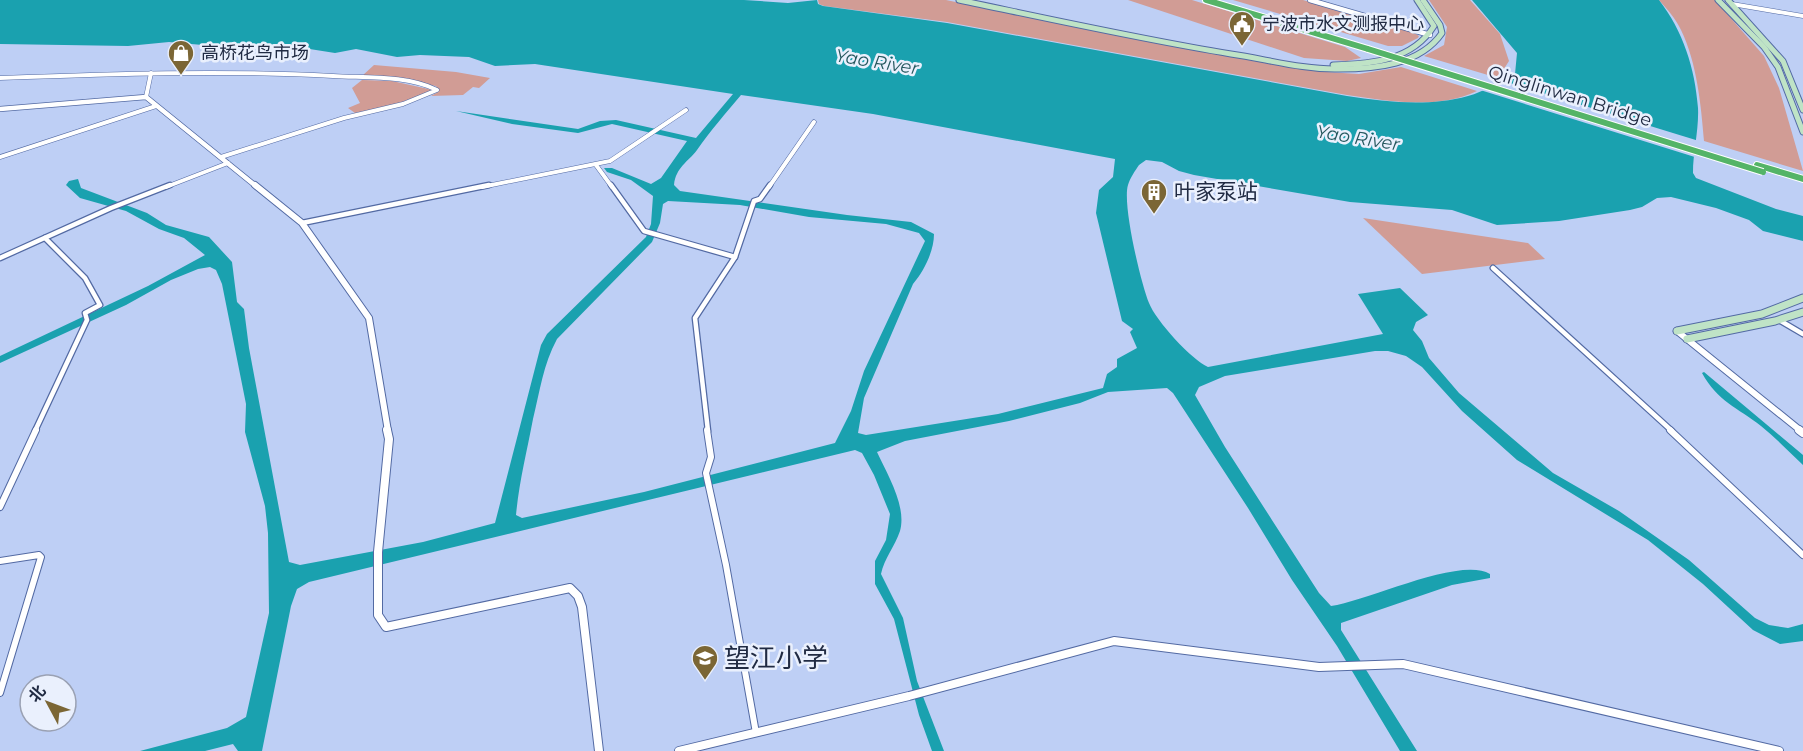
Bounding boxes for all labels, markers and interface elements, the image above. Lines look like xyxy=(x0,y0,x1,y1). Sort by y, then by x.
public building icon: 宁波市水文测报中心 xyxy=(1227,9,1257,47)
place label: 宁波市水文测报中心 xyxy=(1262,13,1424,35)
shop icon: 高桥花鸟市场 xyxy=(166,38,196,76)
place label: 高桥花鸟市场 xyxy=(201,42,309,64)
water label: Yao River xyxy=(834,45,921,80)
street label: Qinglinwan Bridge xyxy=(1485,61,1655,131)
water label: Yao River xyxy=(1315,121,1402,156)
building icon: 叶家泵站 xyxy=(1139,177,1169,215)
place label: 叶家泵站 xyxy=(1174,179,1258,204)
place label: 望江小学 xyxy=(724,642,828,674)
school or university icon: 望江小学 xyxy=(690,643,720,681)
north arrow xyxy=(18,673,78,733)
text: 北 xyxy=(25,681,49,706)

